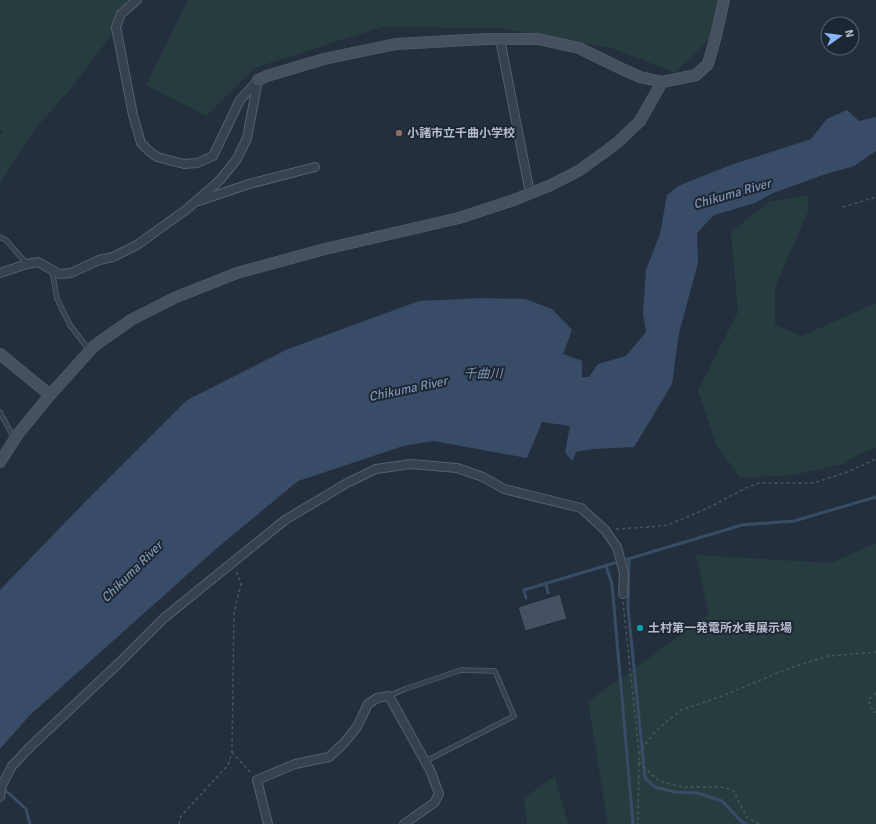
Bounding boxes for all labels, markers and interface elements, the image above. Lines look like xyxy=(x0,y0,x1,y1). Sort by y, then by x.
north arrow xyxy=(820,16,860,56)
text: N xyxy=(842,28,856,39)
place label: 小諸市立千曲小学校 xyxy=(407,126,515,141)
marker: 小諸市立千曲小学校 xyxy=(394,128,404,138)
water label: Chikuma River xyxy=(691,175,775,213)
water label: 千曲川 xyxy=(463,366,504,382)
water label: Chikuma River xyxy=(367,372,451,405)
water label: Chikuma River xyxy=(98,537,167,606)
place label: 土村第一発電所水車展示場 xyxy=(648,621,792,636)
marker: 土村第一発電所水車展示場 xyxy=(635,623,645,633)

